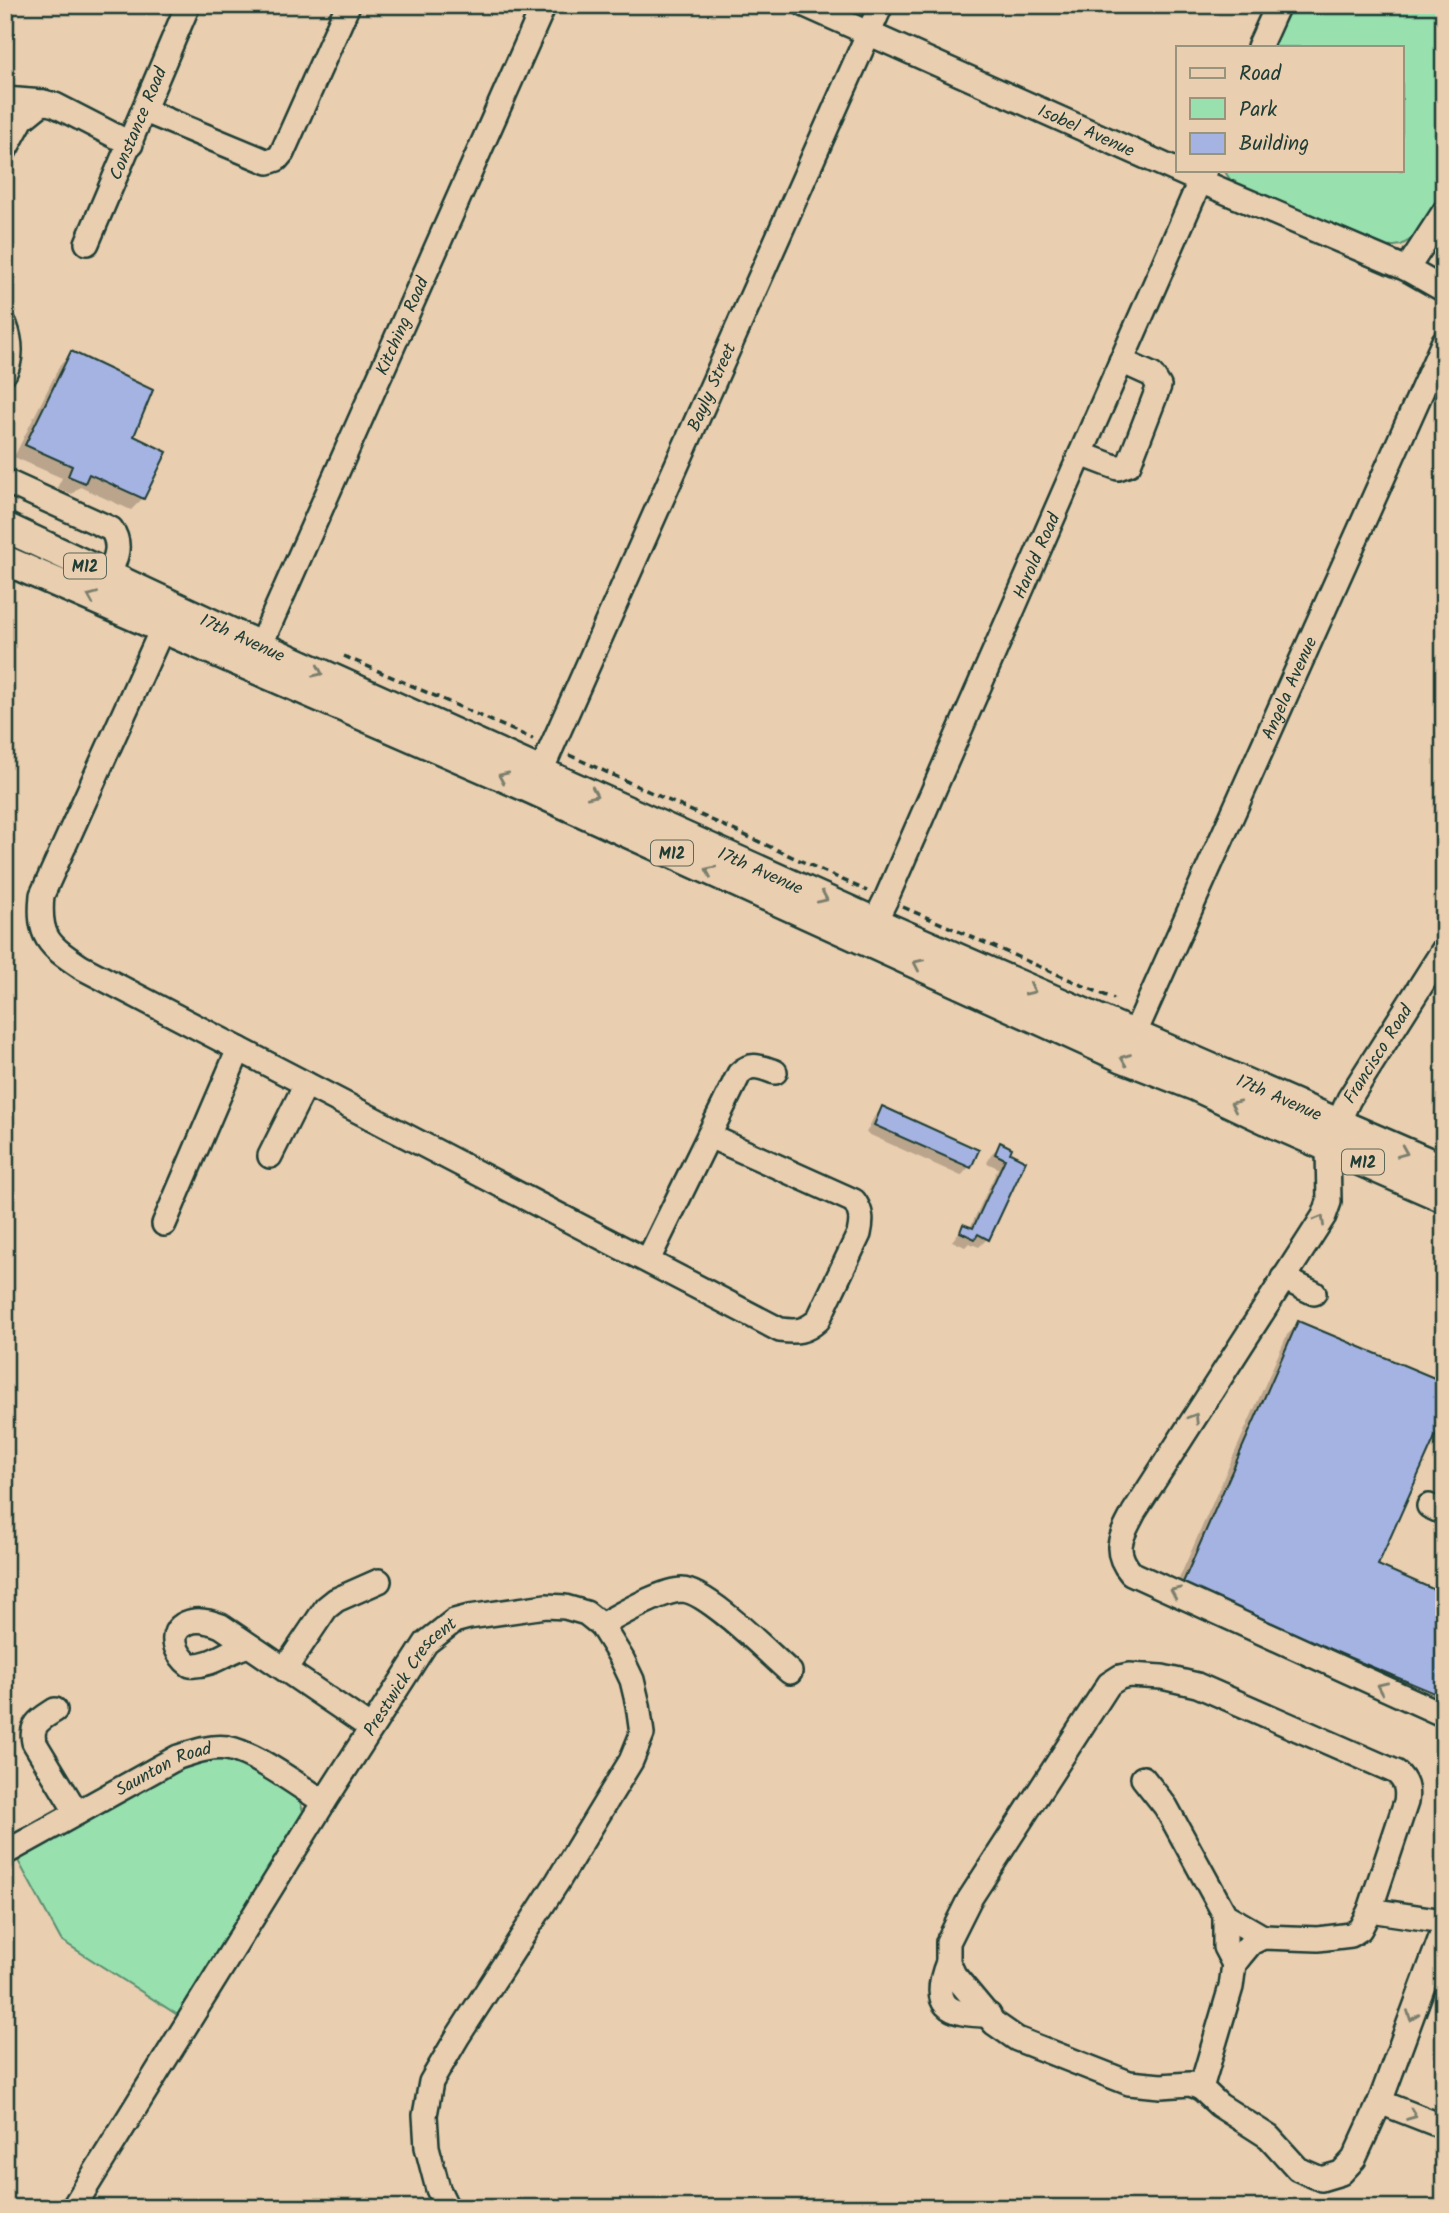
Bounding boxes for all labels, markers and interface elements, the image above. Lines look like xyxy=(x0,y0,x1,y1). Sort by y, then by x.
legend xyxy=(1176,46,1404,172)
text: Road xyxy=(1239,58,1282,91)
street label: Constance Road xyxy=(102,62,176,185)
text: Park xyxy=(1239,94,1277,127)
street label: Isobel Avenue xyxy=(1032,97,1139,166)
text: Building xyxy=(1239,128,1309,161)
street label: Kitching Road xyxy=(369,272,438,381)
street label: Bayly Street xyxy=(680,338,746,437)
street label: Harold Road xyxy=(1006,508,1070,604)
road number: M12 xyxy=(64,554,106,579)
one-way arrow xyxy=(87,591,99,605)
street label: 17th Avenue xyxy=(194,607,289,671)
street label: Angela Avenue xyxy=(1255,632,1326,745)
one-way arrow xyxy=(311,664,323,678)
one-way arrow xyxy=(498,771,510,785)
one-way arrow xyxy=(586,786,598,800)
road number: M12 xyxy=(651,840,693,866)
street label: 17th Avenue xyxy=(713,840,807,904)
one-way arrow xyxy=(705,865,718,879)
one-way arrow xyxy=(815,890,828,904)
one-way arrow xyxy=(913,959,925,973)
one-way arrow xyxy=(1023,982,1036,996)
street label: Francisco Road xyxy=(1336,998,1422,1110)
one-way arrow xyxy=(1119,1053,1131,1067)
street label: 17th Avenue xyxy=(1231,1067,1326,1130)
one-way arrow xyxy=(1230,1099,1242,1113)
one-way arrow xyxy=(1396,1144,1408,1158)
road number: M12 xyxy=(1342,1150,1384,1174)
one-way arrow xyxy=(1312,1215,1325,1228)
one-way arrow xyxy=(1186,1412,1199,1425)
one-way arrow xyxy=(1169,1586,1182,1600)
street label: Prestwick Crescent xyxy=(357,1610,465,1743)
one-way arrow xyxy=(1376,1681,1389,1695)
street label: Saunton Road xyxy=(110,1735,215,1805)
one-way arrow xyxy=(1406,2009,1420,2021)
one-way arrow xyxy=(1405,2106,1417,2120)

